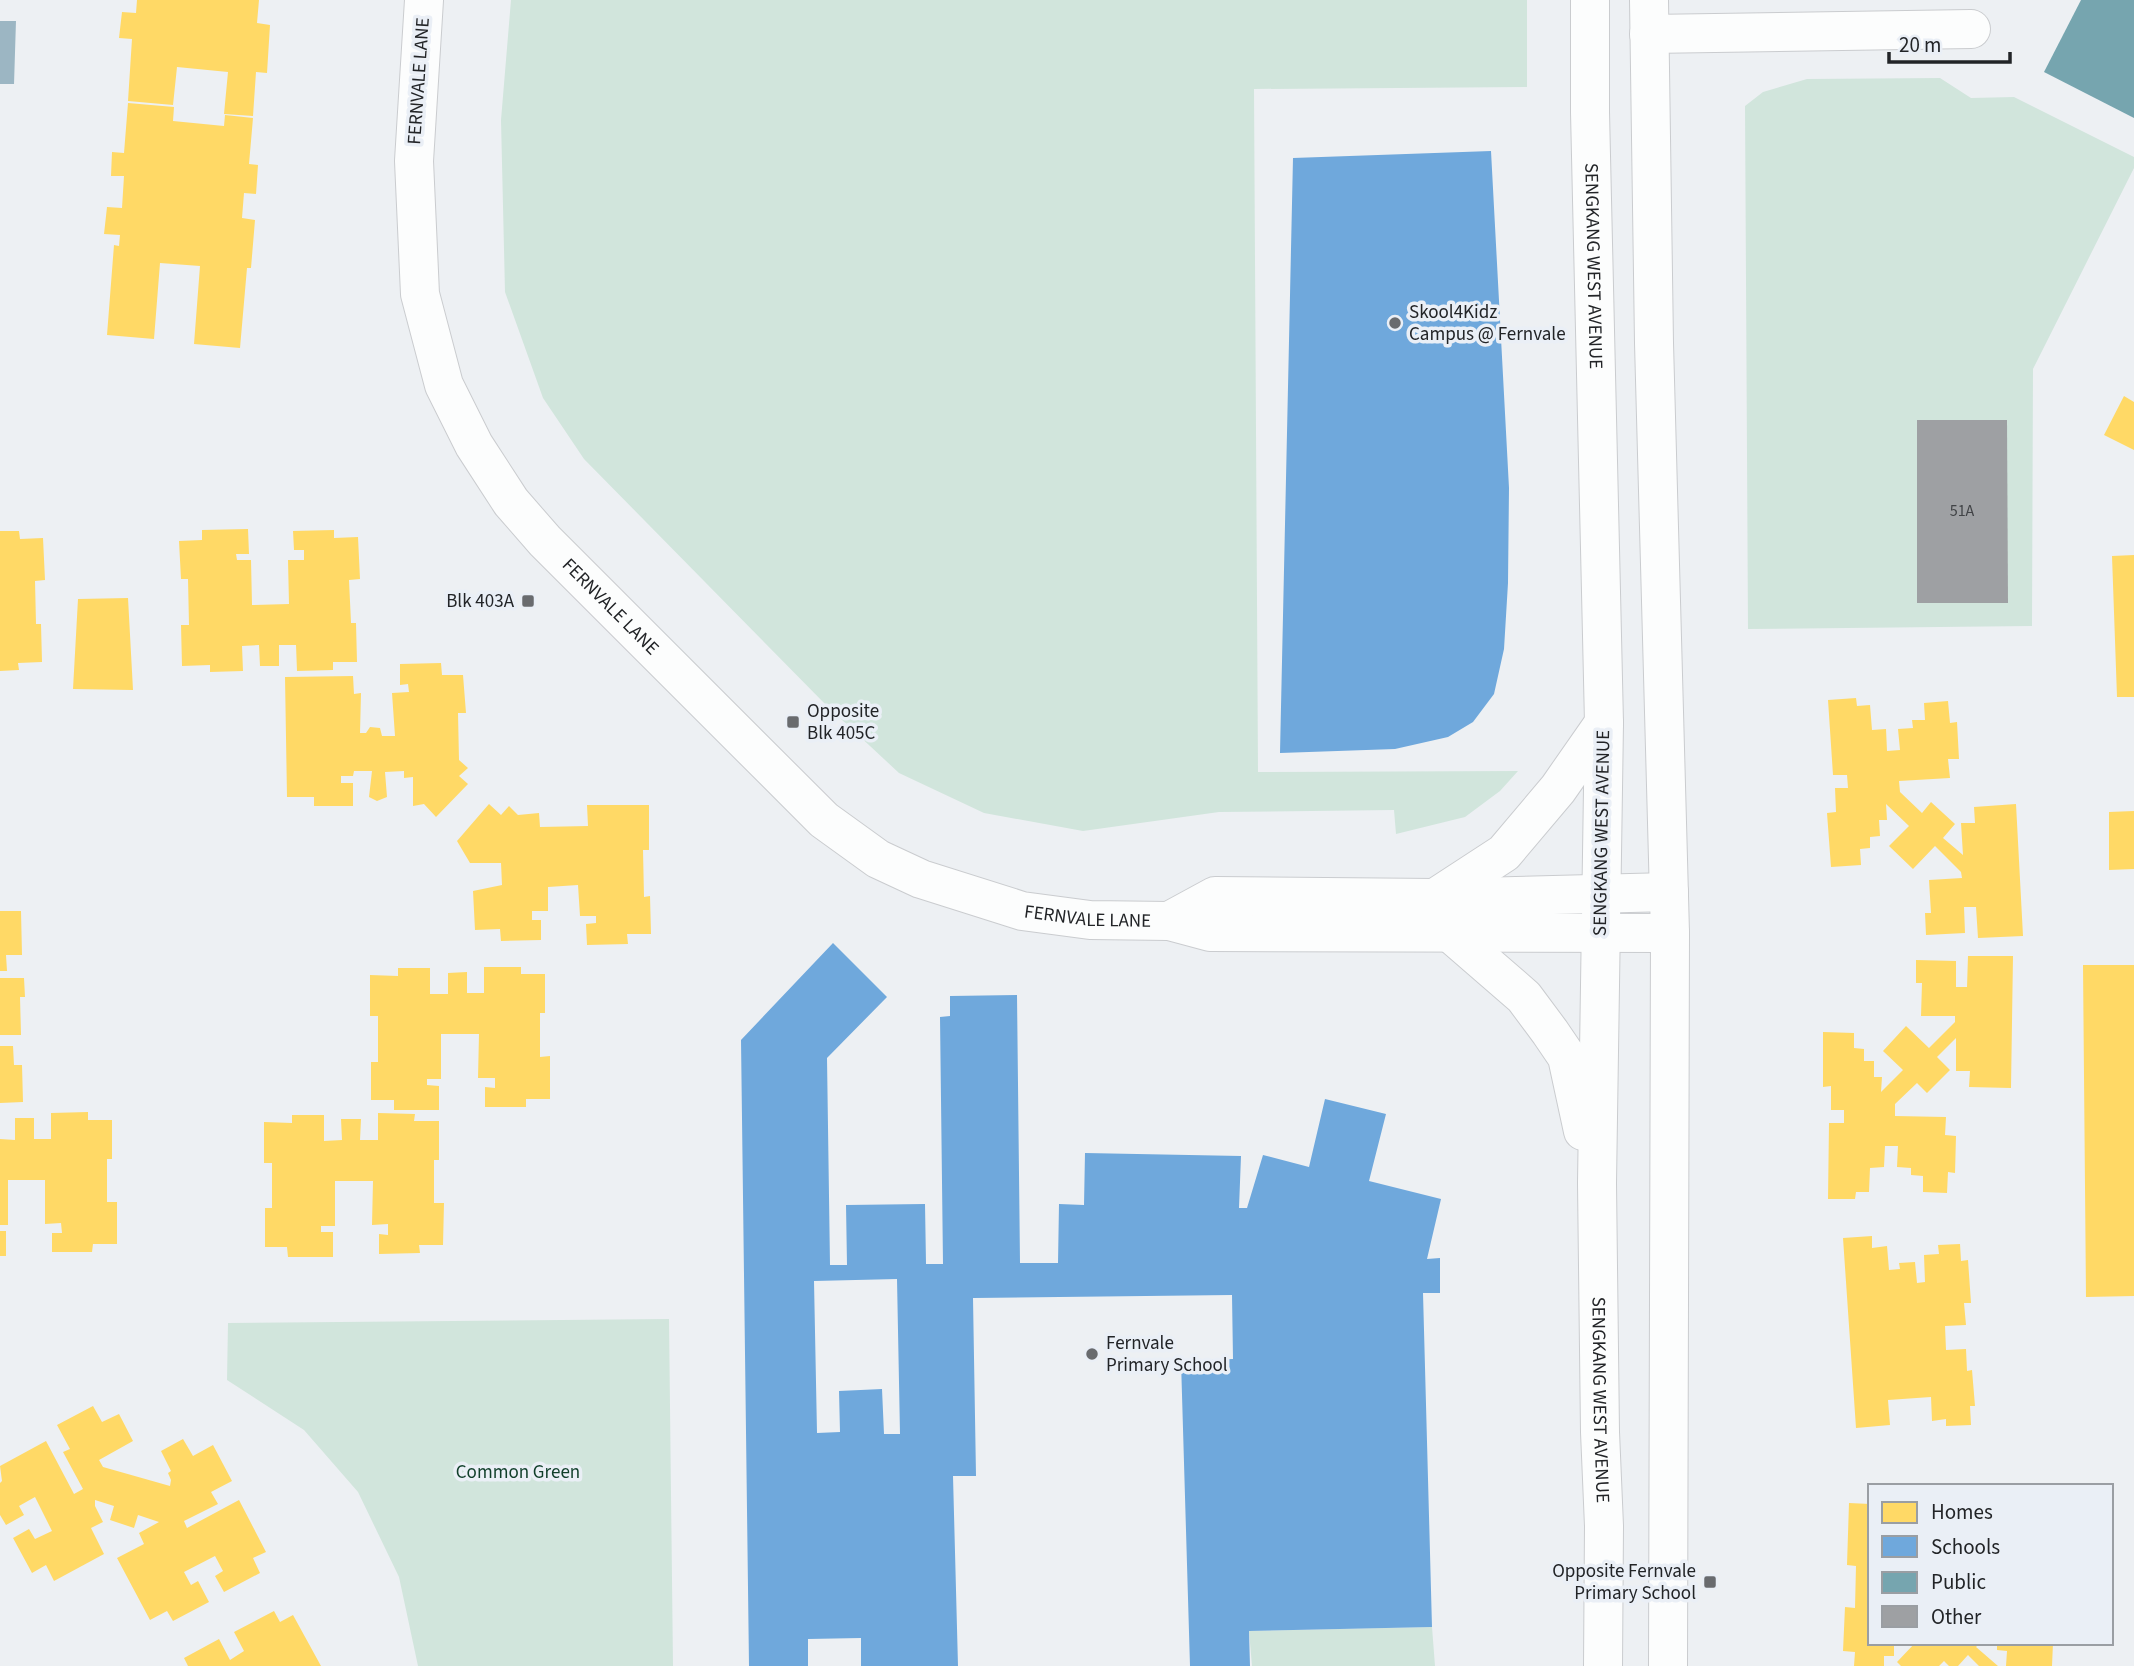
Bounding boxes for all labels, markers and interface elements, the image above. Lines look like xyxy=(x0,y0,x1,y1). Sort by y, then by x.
street label: FERNVALE LANE xyxy=(401,17,437,145)
scale bar xyxy=(1889,21,2010,65)
text: 20 m xyxy=(1899,30,1941,60)
street label: SENGKANG WEST AVENUE xyxy=(1578,162,1609,369)
place label: Skool4Kidz Campus @ Fernvale xyxy=(1409,299,1566,348)
marker: Skool4Kidz Campus @ Fernvale xyxy=(1387,315,1403,331)
house number: 51A xyxy=(1950,500,1975,522)
street label: FERNVALE LANE xyxy=(556,552,665,661)
place label: Blk 403A xyxy=(446,588,515,615)
marker: Blk 403A xyxy=(520,593,536,609)
place label: Opposite Blk 405C xyxy=(807,698,879,747)
marker: Opposite Blk 405C xyxy=(785,714,801,730)
street label: SENGKANG WEST AVENUE xyxy=(1587,730,1617,936)
street label: FERNVALE LANE xyxy=(1023,898,1151,934)
street label: SENGKANG WEST AVENUE xyxy=(1585,1296,1617,1503)
place label: Fernvale Primary School xyxy=(1106,1330,1228,1379)
marker: Fernvale Primary School xyxy=(1084,1346,1100,1362)
park label: Common Green xyxy=(456,1459,580,1486)
legend xyxy=(1868,1484,2113,1645)
text: Homes xyxy=(1931,1497,1993,1527)
text: Schools xyxy=(1931,1532,2000,1562)
place label: Opposite Fernvale Primary School xyxy=(1552,1558,1696,1607)
text: Public xyxy=(1931,1567,1986,1597)
marker: Opposite Fernvale Primary School xyxy=(1702,1574,1718,1590)
text: Other xyxy=(1931,1602,1982,1632)

